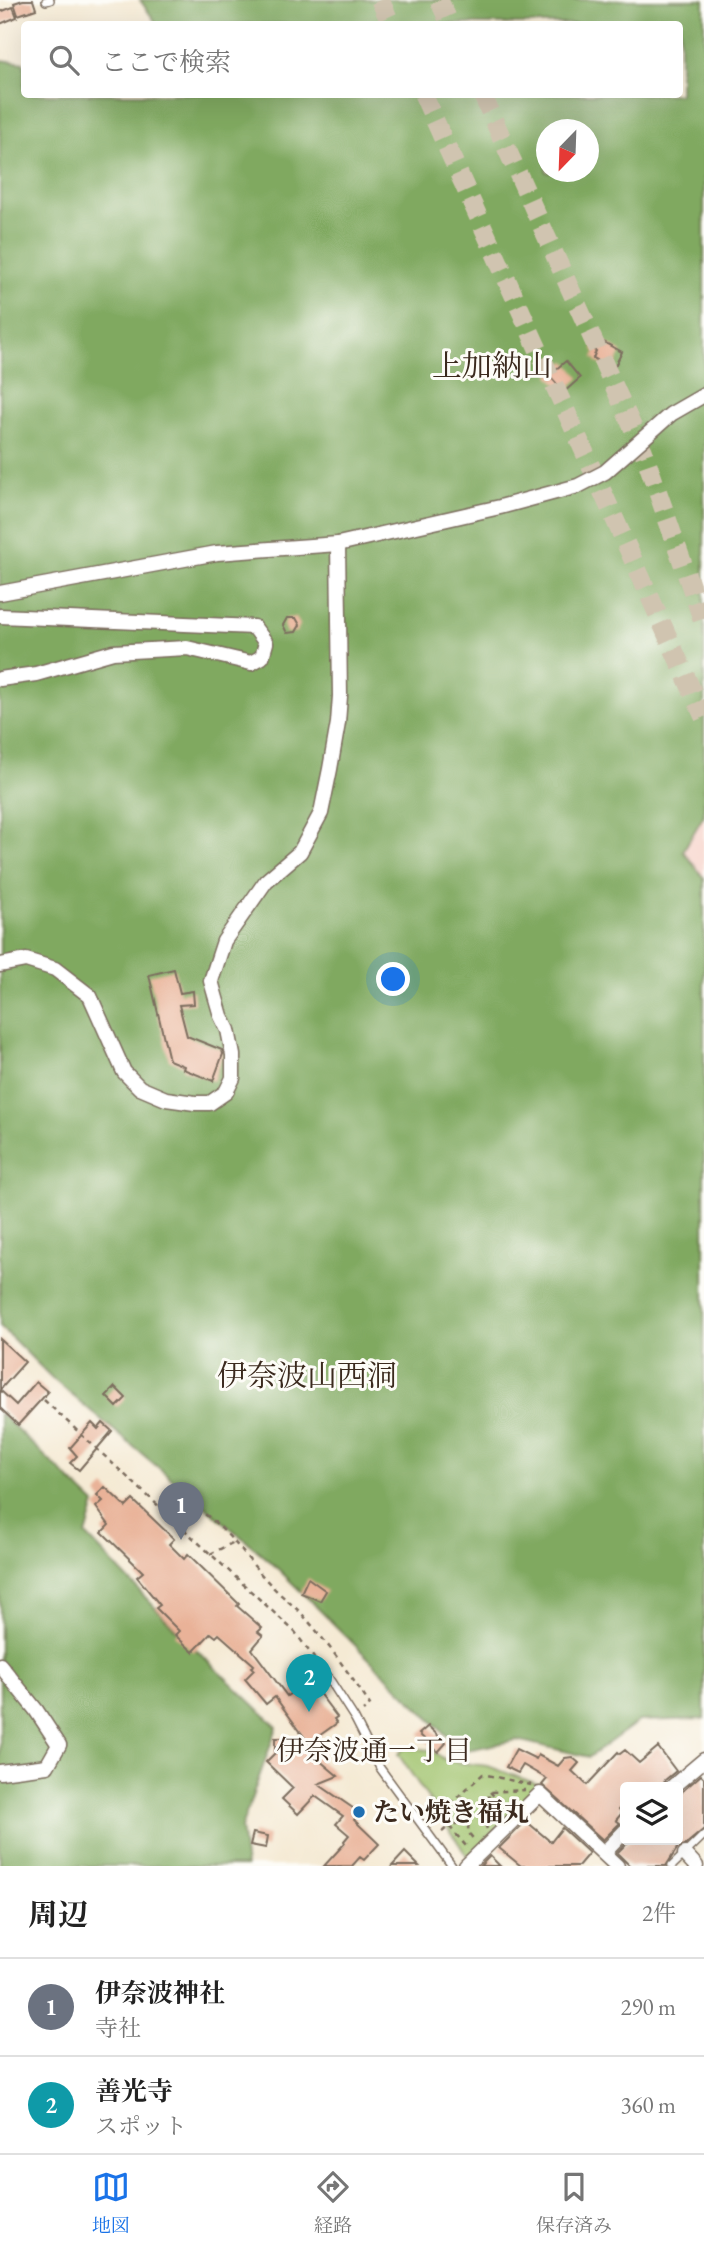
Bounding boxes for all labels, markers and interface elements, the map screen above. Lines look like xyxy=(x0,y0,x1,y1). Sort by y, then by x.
search box xyxy=(21,21,683,98)
icon: search xyxy=(45,41,83,79)
text: ここで検索 xyxy=(101,45,231,79)
north arrow xyxy=(536,119,599,182)
district label: 上加納山 xyxy=(432,346,552,385)
your location xyxy=(376,962,410,996)
district label: 伊奈波山西洞 xyxy=(217,1356,397,1395)
pin: 1 xyxy=(158,1482,204,1540)
pin: 2 xyxy=(286,1654,332,1712)
district label: 伊奈波通一丁目 xyxy=(276,1732,472,1768)
map controls xyxy=(620,1782,683,1845)
button: layers xyxy=(620,1782,683,1845)
place label: たい焼き福丸 xyxy=(373,1795,529,1829)
marker: たい焼き福丸 xyxy=(351,1804,367,1820)
text: 周辺 xyxy=(28,1895,88,1934)
text: 2件 xyxy=(642,1898,676,1928)
text: 伊奈波神社 xyxy=(95,1976,225,2010)
text: 1 xyxy=(45,1992,57,2022)
text: 290 m xyxy=(620,1992,676,2022)
text: 寺社 xyxy=(95,2013,141,2043)
text: 善光寺 xyxy=(95,2074,173,2108)
text: 2 xyxy=(45,2090,57,2120)
text: 360 m xyxy=(620,2090,676,2120)
text: スポット xyxy=(95,2111,187,2141)
tab: 地図 xyxy=(92,2168,130,2238)
tab: 経路 xyxy=(314,2168,352,2238)
tab: 保存済み xyxy=(536,2168,612,2238)

